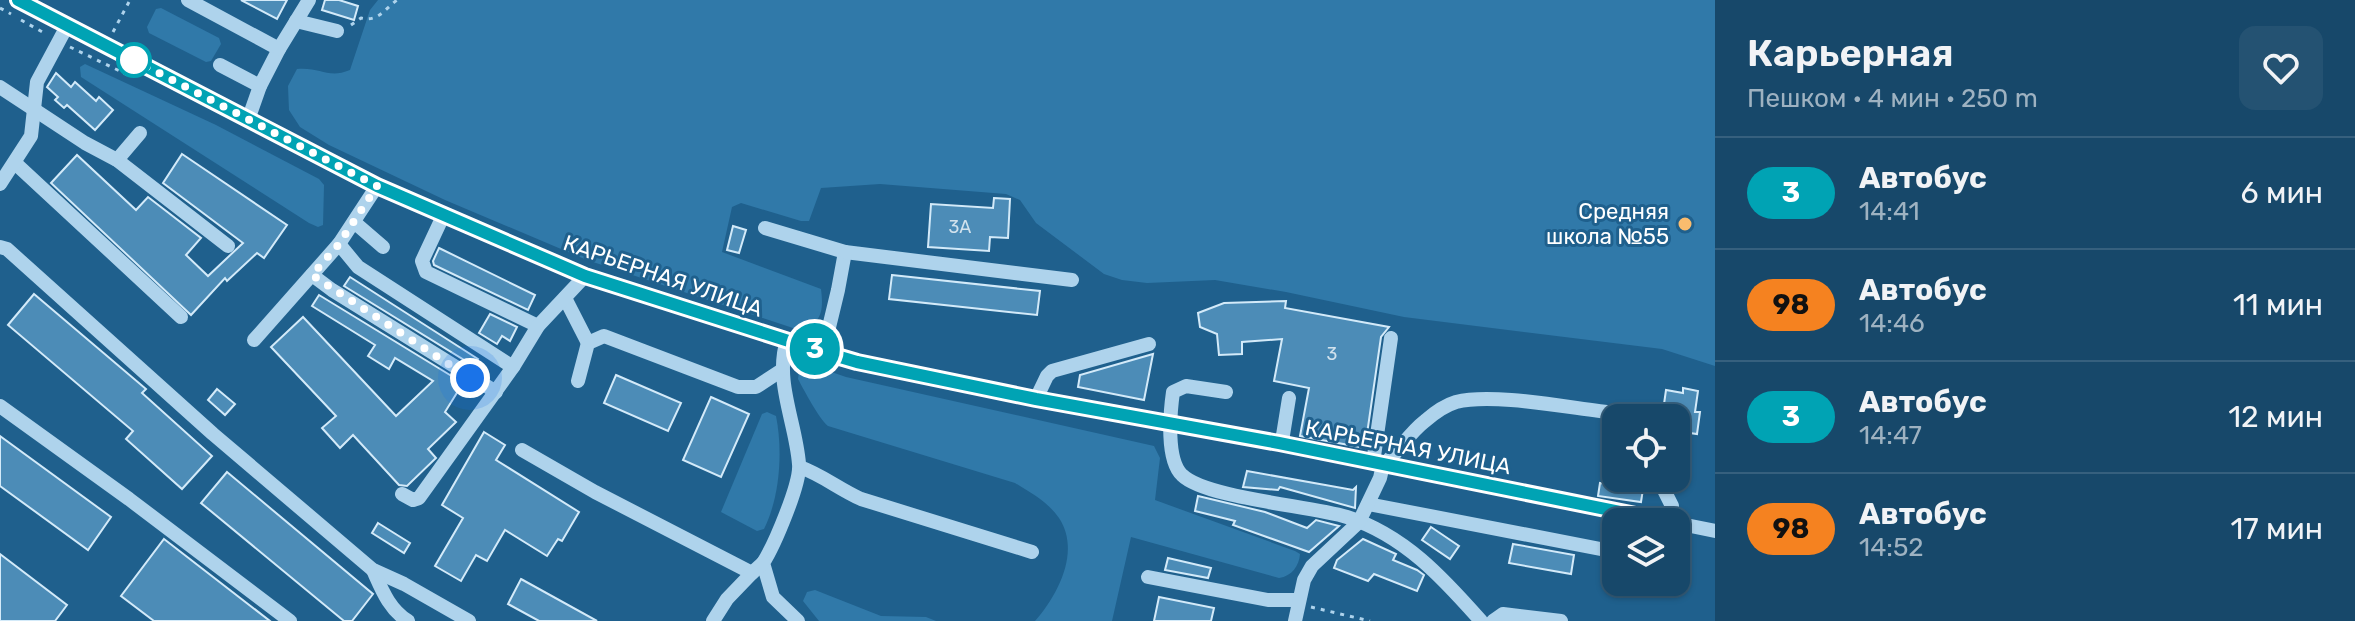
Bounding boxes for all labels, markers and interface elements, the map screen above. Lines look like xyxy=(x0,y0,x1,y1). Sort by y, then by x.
button: heart xyxy=(2239,26,2323,110)
text: Карьерная xyxy=(1747,30,1954,76)
unlabelled marker xyxy=(117,43,151,77)
text: Пешком · 4 мин · 250 m xyxy=(1747,83,2038,114)
text: Автобус xyxy=(1859,160,1987,196)
text: 6 мин xyxy=(2241,175,2323,211)
text: 3 xyxy=(1782,176,1800,209)
text: 14:41 xyxy=(1859,196,1920,227)
place label: Средняя школа №55 xyxy=(1546,198,1669,250)
marker: Средняя школа №55 xyxy=(1676,215,1694,233)
house number: 3А xyxy=(949,216,971,238)
street label: КАРЬЕРНАЯ УЛИЦА xyxy=(560,229,766,323)
text: Автобус xyxy=(1859,272,1987,308)
text: 11 мин xyxy=(2233,287,2323,323)
text: 98 xyxy=(1773,288,1809,321)
text: 14:46 xyxy=(1859,308,1925,339)
line badge: 3 xyxy=(789,323,841,375)
text: 3 xyxy=(806,332,824,365)
house number: 3 xyxy=(1327,343,1337,365)
your location xyxy=(450,358,490,398)
text: Автобус xyxy=(1859,384,1987,420)
text: 12 мин xyxy=(2228,399,2323,435)
text: 3 xyxy=(1782,400,1800,433)
map controls xyxy=(1602,404,1690,596)
button: locate xyxy=(1602,404,1690,492)
street label: КАРЬЕРНАЯ УЛИЦА xyxy=(1303,414,1513,480)
text: 14:47 xyxy=(1859,420,1922,451)
text: Автобус xyxy=(1859,496,1987,532)
button: layers xyxy=(1602,508,1690,596)
text: 17 мин xyxy=(2230,511,2323,547)
text: 98 xyxy=(1773,512,1809,545)
text: 14:52 xyxy=(1859,532,1924,563)

